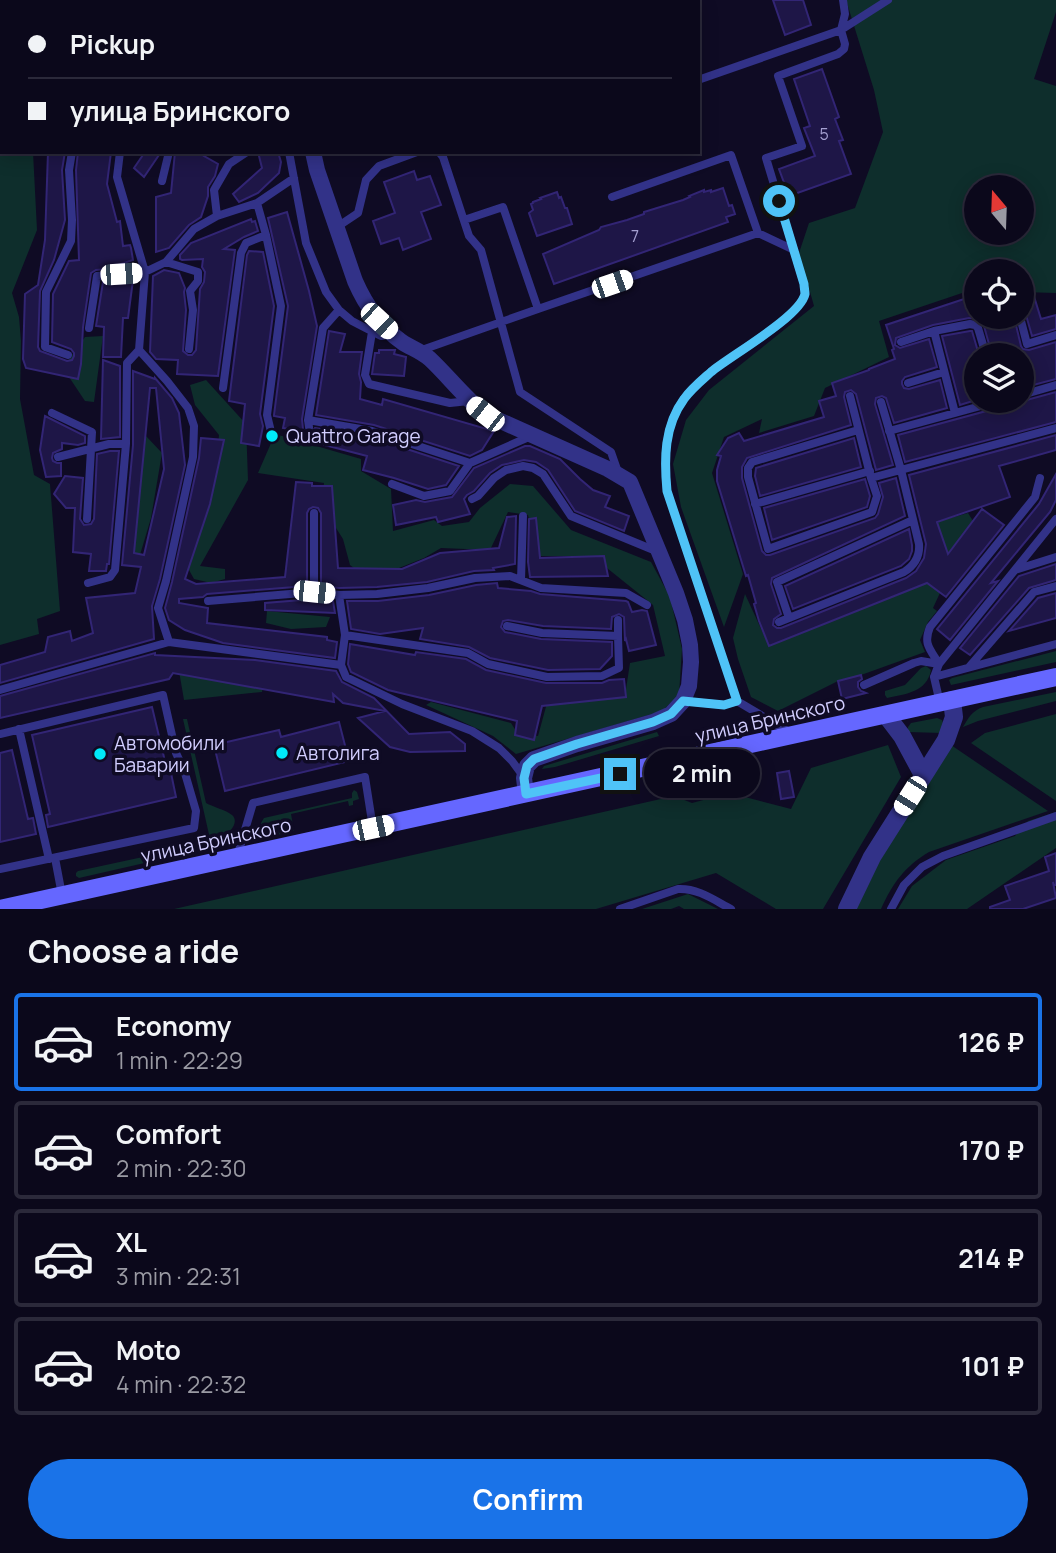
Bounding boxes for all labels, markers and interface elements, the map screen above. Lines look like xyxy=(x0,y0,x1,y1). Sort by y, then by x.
text: Pickup xyxy=(70,26,155,62)
text: улица Бринского xyxy=(70,93,290,129)
house number: 5 xyxy=(819,123,829,145)
north arrow xyxy=(964,175,1034,245)
map controls xyxy=(964,175,1034,413)
route start xyxy=(763,185,795,217)
house number: 7 xyxy=(631,225,639,247)
button: locate xyxy=(964,259,1034,329)
car xyxy=(100,262,143,286)
car xyxy=(589,267,636,301)
car xyxy=(357,299,402,343)
button: layers xyxy=(964,343,1034,413)
car xyxy=(462,393,509,435)
place label: Quattro Garage xyxy=(286,423,421,449)
marker: Quattro Garage xyxy=(264,428,280,444)
car xyxy=(293,579,336,605)
street label: улица Бринского xyxy=(692,689,848,749)
place label: Автомобили Баварии xyxy=(114,730,225,778)
place label: Автолига xyxy=(296,740,380,766)
marker: Автолига xyxy=(274,745,290,761)
marker: Автомобили Баварии xyxy=(92,746,108,762)
callout: 2 min xyxy=(644,750,760,798)
text: 2 min xyxy=(672,757,732,789)
route end xyxy=(604,758,636,790)
car xyxy=(890,773,931,819)
street label: улица Бринского xyxy=(138,811,294,869)
car xyxy=(351,813,396,843)
text: Choose a ride xyxy=(28,929,239,973)
text: Economy xyxy=(116,1008,231,1044)
icon: car xyxy=(32,1011,95,1074)
text: 126 ₽ xyxy=(958,1024,1024,1060)
text: 1 min · 22:29 xyxy=(116,1044,243,1076)
text: Comfort xyxy=(116,1116,222,1152)
icon: car xyxy=(32,1119,95,1182)
text: 170 ₽ xyxy=(959,1132,1024,1168)
text: 2 min · 22:30 xyxy=(116,1152,247,1184)
text: XL xyxy=(116,1224,147,1260)
icon: car xyxy=(32,1227,95,1290)
text: 214 ₽ xyxy=(958,1240,1024,1276)
text: 3 min · 22:31 xyxy=(116,1260,241,1292)
text: Moto xyxy=(116,1332,181,1368)
icon: car xyxy=(32,1335,95,1398)
text: 101 ₽ xyxy=(961,1348,1024,1384)
text: 4 min · 22:32 xyxy=(116,1368,246,1400)
button: Confirm xyxy=(28,1459,1028,1539)

